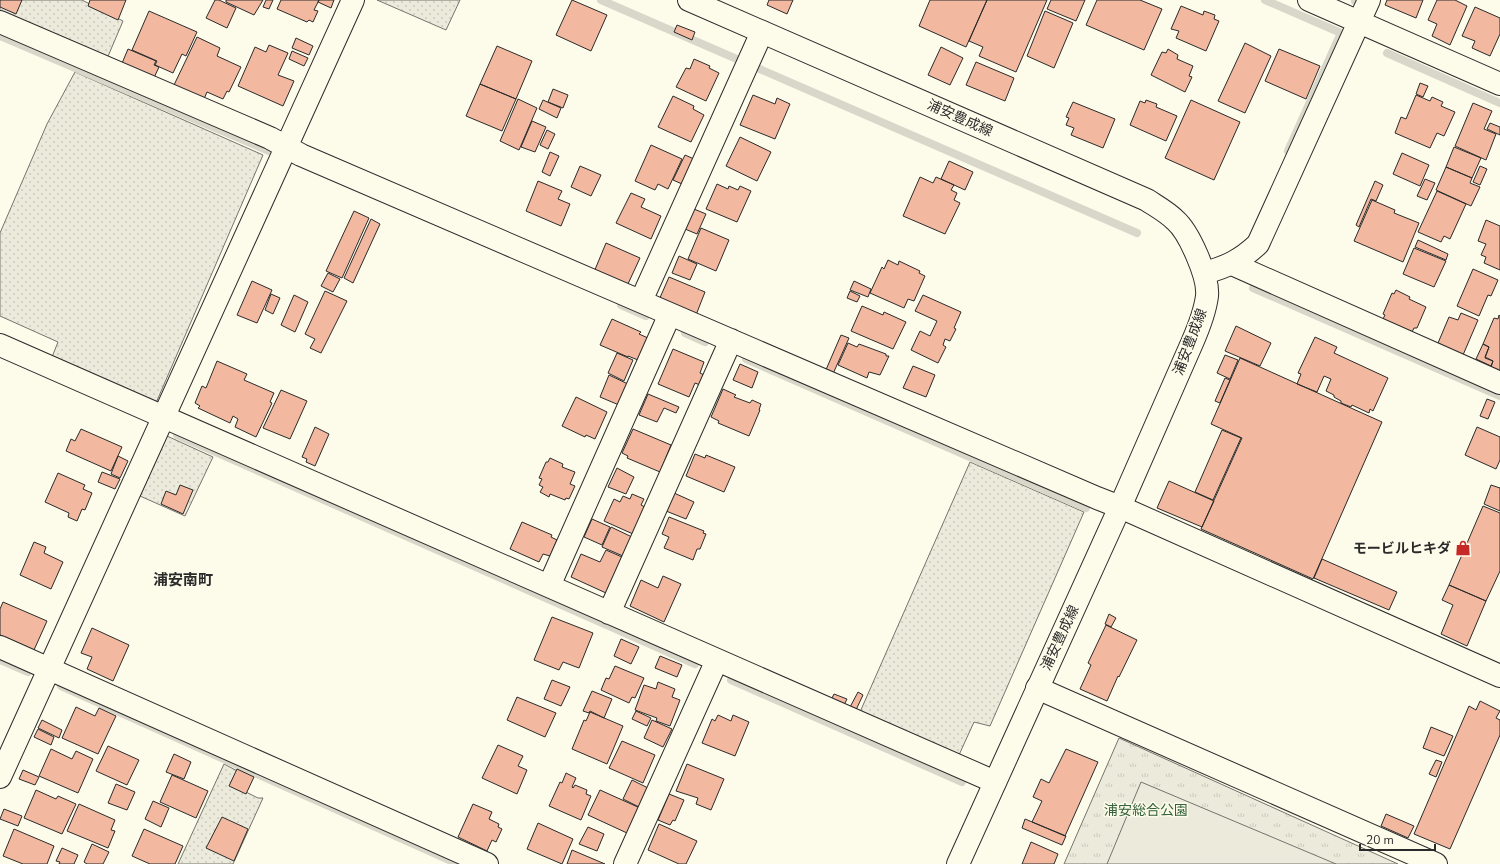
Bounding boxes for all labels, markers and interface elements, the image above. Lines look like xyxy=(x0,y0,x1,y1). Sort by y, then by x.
street label: 浦安豊成線 xyxy=(924,95,996,141)
street label: 浦安豊成線 xyxy=(1169,306,1211,378)
place label: モービルヒキダ xyxy=(1353,539,1451,558)
shop icon: モービルヒキダ xyxy=(1454,539,1472,557)
district label: 浦安南町 xyxy=(153,570,213,590)
street label: 浦安豊成線 xyxy=(1037,602,1083,674)
park label: 浦安総合公園 xyxy=(1104,801,1188,820)
scale bar xyxy=(1360,826,1435,852)
text: 20 m xyxy=(1366,832,1394,848)

